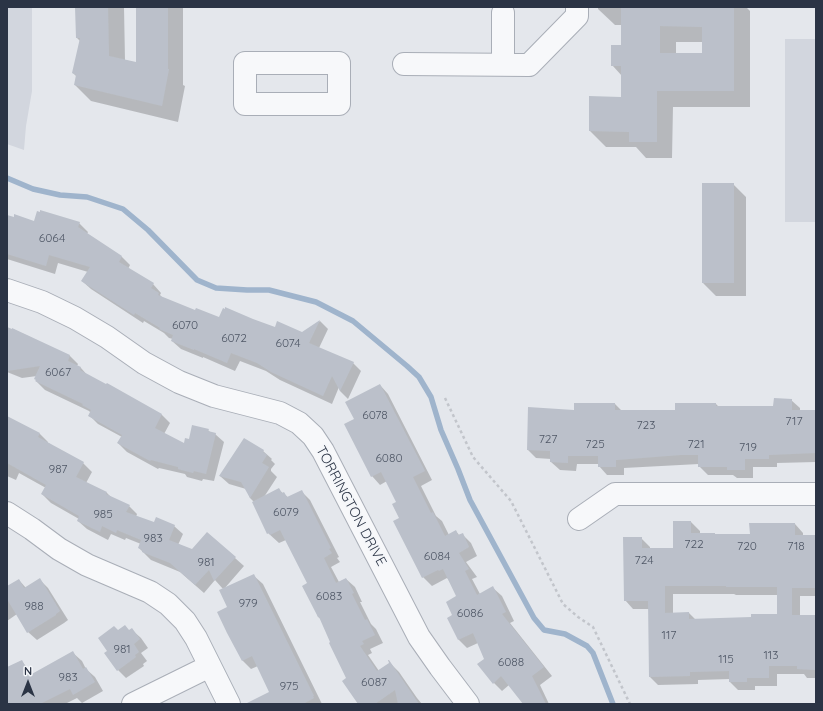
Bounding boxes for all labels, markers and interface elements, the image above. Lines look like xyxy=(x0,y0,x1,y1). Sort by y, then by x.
house number: 6064 xyxy=(39,231,65,245)
house number: 6070 xyxy=(172,318,198,332)
house number: 6072 xyxy=(221,331,247,345)
house number: 6074 xyxy=(276,336,300,350)
house number: 6067 xyxy=(45,365,71,379)
house number: 6078 xyxy=(362,408,388,422)
house number: 717 xyxy=(785,414,803,428)
house number: 723 xyxy=(636,418,656,432)
house number: 727 xyxy=(539,432,557,446)
house number: 725 xyxy=(585,437,605,451)
house number: 721 xyxy=(687,437,705,451)
house number: 719 xyxy=(739,440,757,454)
street label: TORRINGTON DRIVE xyxy=(312,443,390,569)
house number: 6080 xyxy=(375,451,403,465)
house number: 987 xyxy=(49,462,67,476)
house number: 6079 xyxy=(273,505,299,519)
house number: 985 xyxy=(93,507,113,521)
house number: 983 xyxy=(143,531,163,545)
house number: 722 xyxy=(684,537,704,551)
house number: 720 xyxy=(737,539,757,553)
house number: 718 xyxy=(787,539,805,553)
house number: 6084 xyxy=(424,549,450,563)
house number: 724 xyxy=(635,553,653,567)
house number: 981 xyxy=(197,555,215,569)
house number: 6083 xyxy=(316,589,342,603)
house number: 979 xyxy=(238,596,258,610)
house number: 988 xyxy=(24,599,44,613)
house number: 6086 xyxy=(457,606,483,620)
house number: 117 xyxy=(661,628,677,642)
house number: 981 xyxy=(113,642,131,656)
house number: 113 xyxy=(763,648,779,662)
house number: 115 xyxy=(718,652,734,666)
house number: 6088 xyxy=(498,655,524,669)
north arrow xyxy=(8,663,48,703)
text: N xyxy=(24,664,32,678)
house number: 983 xyxy=(58,670,78,684)
house number: 6087 xyxy=(361,675,387,689)
house number: 975 xyxy=(279,679,299,693)

